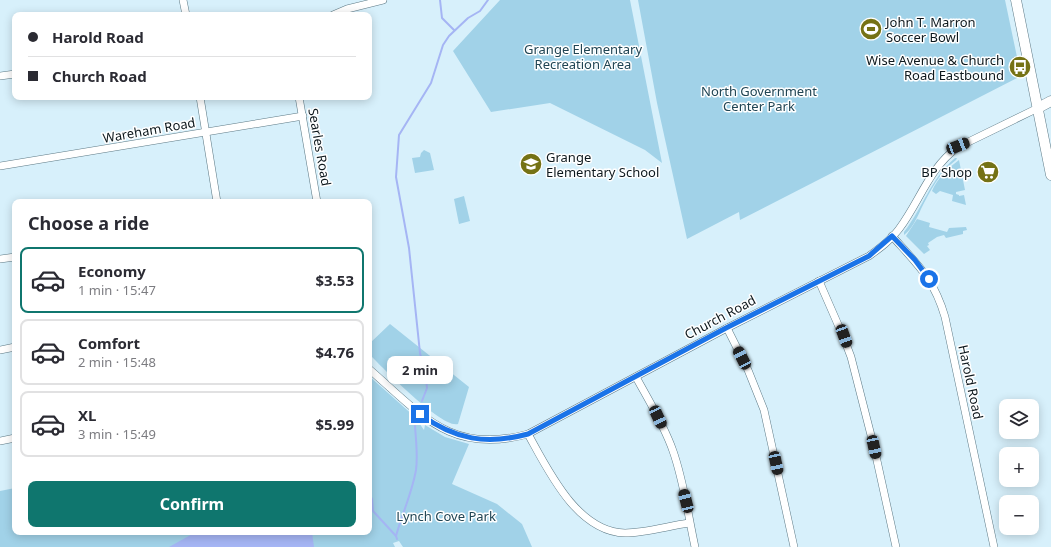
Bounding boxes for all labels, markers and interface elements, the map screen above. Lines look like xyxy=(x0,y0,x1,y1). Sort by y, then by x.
place label: John T. Marron Soccer Bowl xyxy=(884,13,976,46)
sports icon: John T. Marron Soccer Bowl xyxy=(858,16,884,42)
text: Harold Road xyxy=(52,27,144,47)
park label: Grange Elementary Recreation Area xyxy=(524,40,642,73)
place label: Wise Avenue & Church Road Eastbound xyxy=(866,51,1004,84)
bus stop icon: Wise Avenue & Church Road Eastbound xyxy=(1007,54,1033,80)
text: Church Road xyxy=(52,66,147,86)
park label: North Government Center Park xyxy=(701,82,817,115)
street label: Searles Road xyxy=(304,107,336,187)
street label: Wareham Road xyxy=(101,113,197,147)
car xyxy=(945,136,971,156)
place label: Grange Elementary School xyxy=(546,148,659,181)
school or university icon: Grange Elementary School xyxy=(518,151,544,177)
supermarket icon: BP Shop xyxy=(975,159,1001,185)
place label: BP Shop xyxy=(921,163,972,181)
text: Choose a ride xyxy=(28,211,149,235)
text: Economy xyxy=(78,261,146,281)
icon: car xyxy=(30,262,66,298)
text: $3.53 xyxy=(315,270,354,290)
route start xyxy=(920,270,938,288)
text: 1 min · 15:47 xyxy=(78,281,156,299)
street label: Church Road xyxy=(681,291,759,343)
car xyxy=(834,323,854,349)
text: Comfort xyxy=(78,333,140,353)
icon: car xyxy=(30,334,66,370)
text: $4.76 xyxy=(315,342,354,362)
street label: Harold Road xyxy=(954,343,988,421)
car xyxy=(731,345,753,371)
text: 2 min · 15:48 xyxy=(78,353,156,371)
callout: 2 min xyxy=(387,356,453,384)
text: 2 min xyxy=(402,361,438,379)
map controls xyxy=(999,399,1039,535)
button: layers xyxy=(999,399,1039,439)
car xyxy=(647,404,669,430)
text: XL xyxy=(78,405,96,425)
route end xyxy=(411,405,429,423)
icon: car xyxy=(30,406,66,442)
text: $5.99 xyxy=(315,414,354,434)
text: 3 min · 15:49 xyxy=(78,425,156,443)
car xyxy=(866,434,882,460)
button: + xyxy=(999,447,1039,487)
car xyxy=(768,450,784,476)
button: Confirm xyxy=(28,481,356,527)
car xyxy=(677,488,695,514)
button: − xyxy=(999,495,1039,535)
park label: Lynch Cove Park xyxy=(396,507,496,525)

